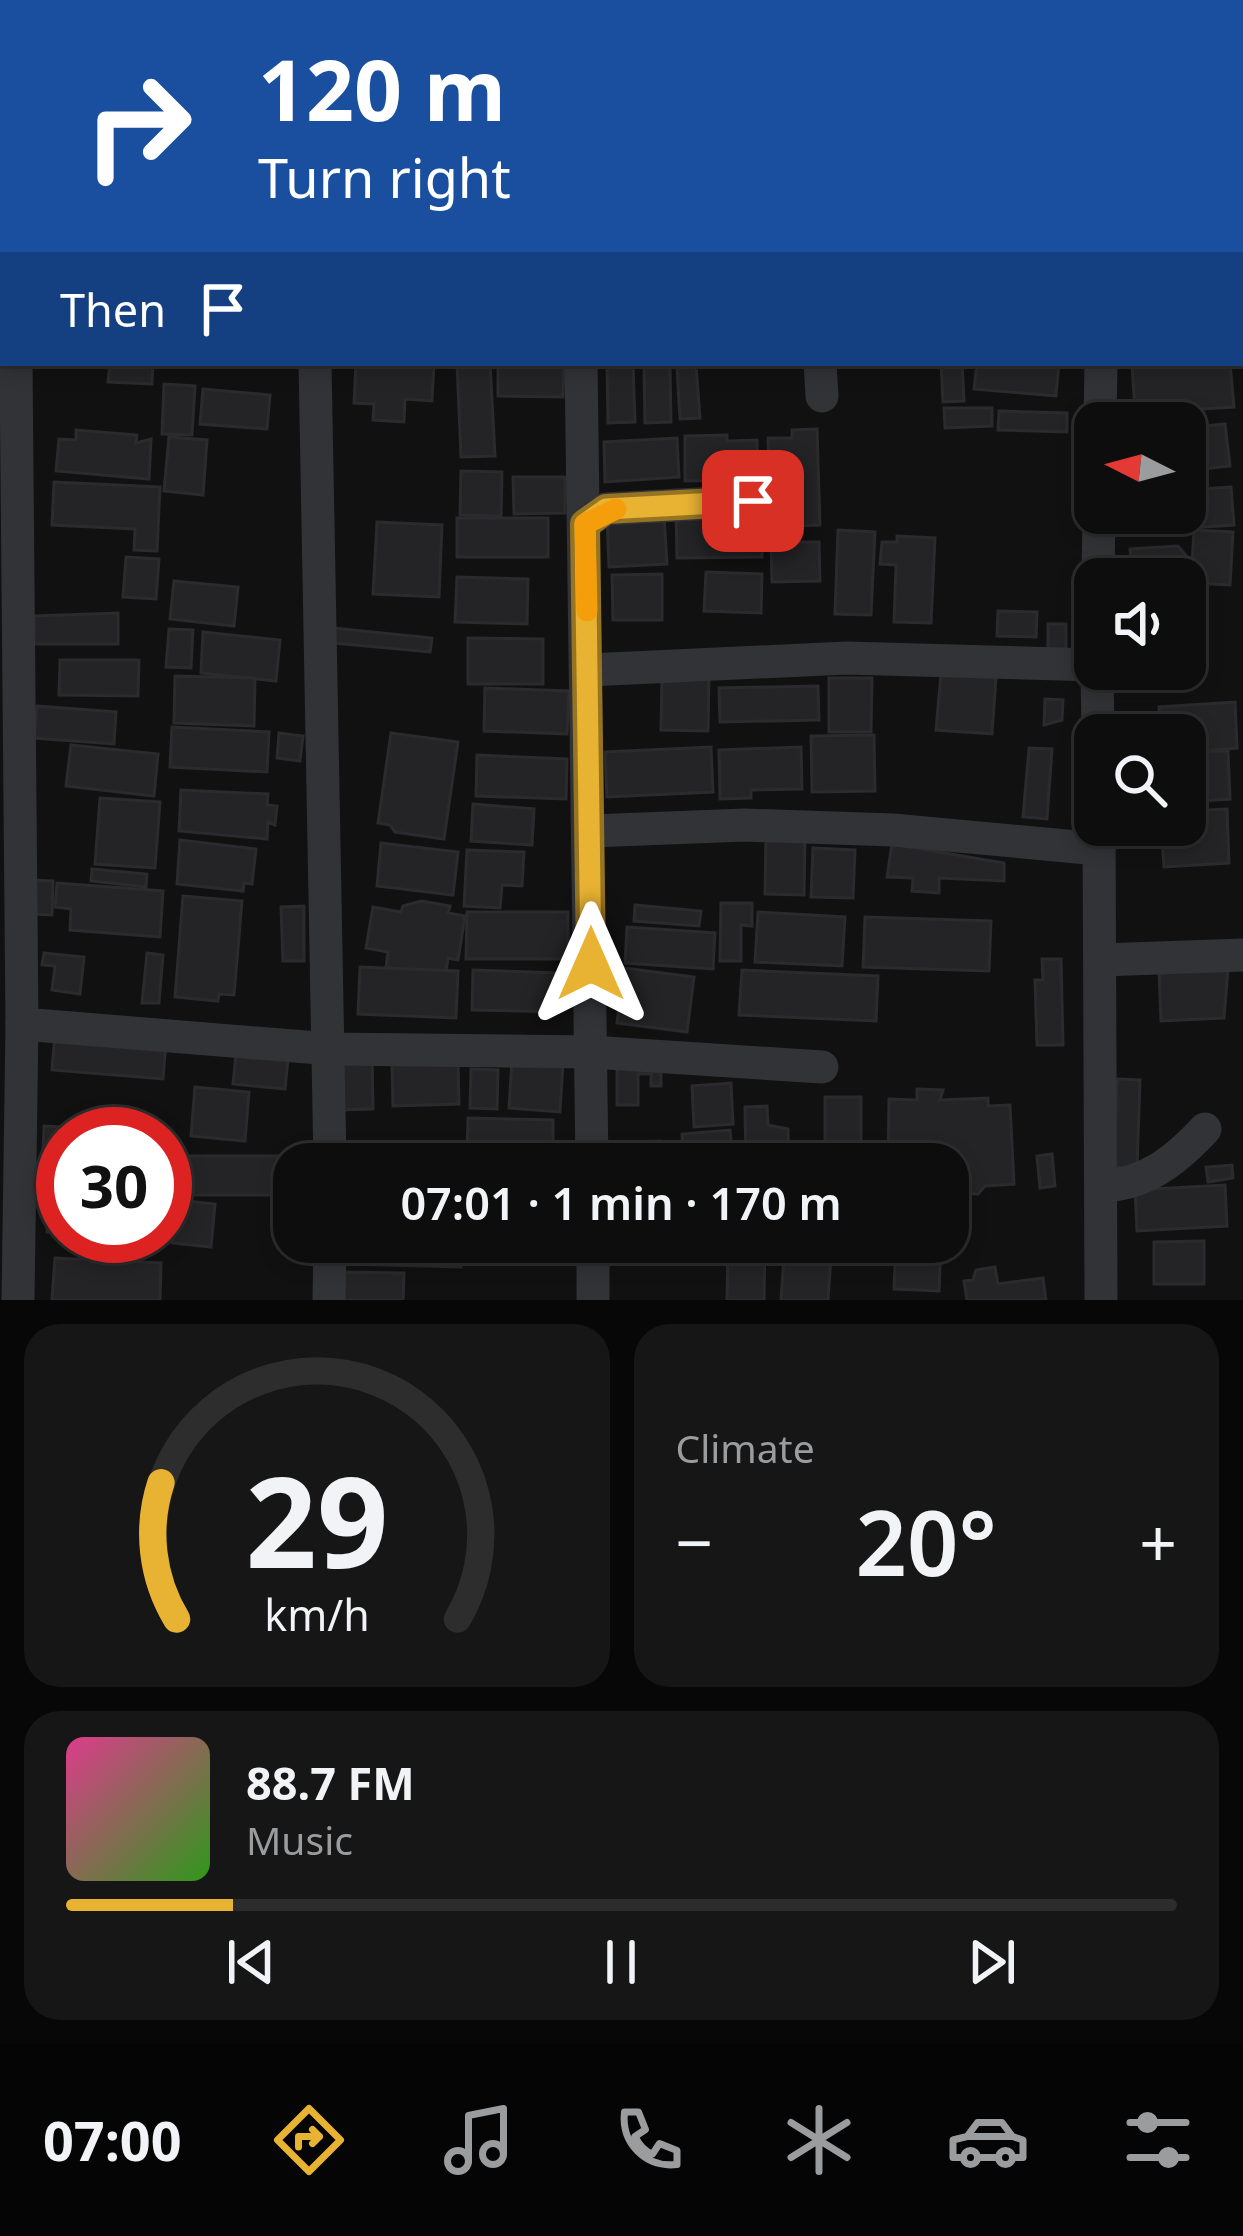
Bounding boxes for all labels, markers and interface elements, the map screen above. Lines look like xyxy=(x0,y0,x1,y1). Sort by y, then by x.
text: 120 m xyxy=(258,31,506,146)
icon: right xyxy=(60,48,216,204)
text: Turn right xyxy=(258,140,511,214)
icon: arrive xyxy=(190,276,256,342)
text: Then xyxy=(60,279,166,340)
north arrow xyxy=(1074,402,1206,534)
map controls xyxy=(1074,402,1206,846)
pin xyxy=(702,450,804,552)
icon: arrive xyxy=(720,468,786,534)
button: sound xyxy=(1074,558,1206,690)
button: search xyxy=(1074,714,1206,846)
position arrow xyxy=(528,901,654,1027)
speed limit sign: 30 xyxy=(36,1107,192,1263)
text: 07:01 · 1 min · 170 m xyxy=(400,1172,842,1233)
text: Climate xyxy=(676,1421,815,1474)
text: 29 xyxy=(245,1435,388,1605)
text: 20° xyxy=(856,1480,997,1602)
text: − xyxy=(676,1496,713,1586)
text: + xyxy=(1139,1496,1177,1586)
text: km/h xyxy=(264,1584,369,1643)
text: 88.7 FM xyxy=(246,1752,415,1813)
text: Music xyxy=(246,1813,353,1866)
icon: previous xyxy=(218,1929,284,1995)
icon: pause xyxy=(588,1929,654,1995)
icon: next xyxy=(959,1929,1025,1995)
icon: directions xyxy=(267,2098,351,2182)
icon: music xyxy=(437,2098,521,2182)
icon: phone xyxy=(607,2098,691,2182)
icon: climate xyxy=(777,2098,861,2182)
icon: car xyxy=(946,2098,1030,2182)
icon: filters xyxy=(1116,2098,1200,2182)
text: 07:00 xyxy=(43,2103,182,2177)

